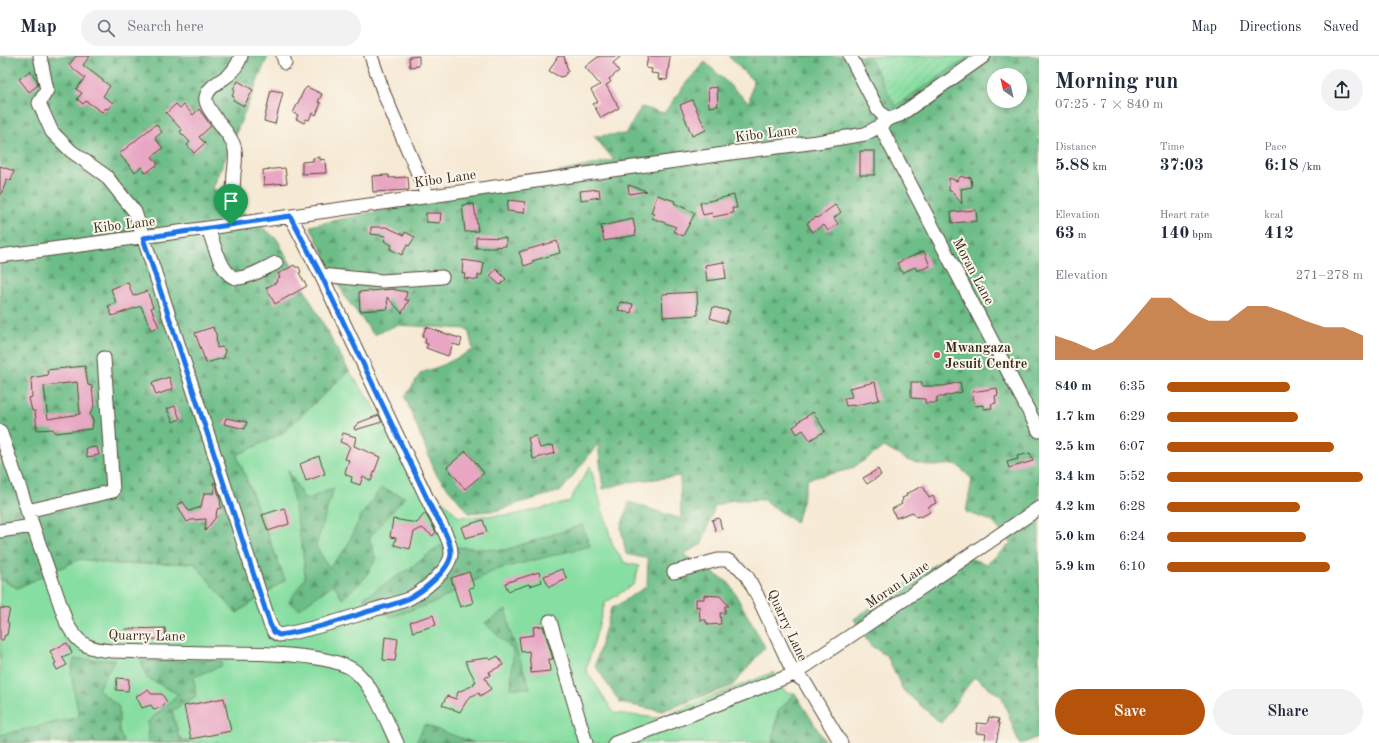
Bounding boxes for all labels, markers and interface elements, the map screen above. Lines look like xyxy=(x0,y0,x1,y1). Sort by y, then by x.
search box xyxy=(81,10,361,46)
icon: search xyxy=(95,17,117,39)
text: Map xyxy=(20,18,57,37)
text: Search here xyxy=(127,20,204,35)
text: Map xyxy=(1191,20,1217,34)
text: Directions xyxy=(1239,20,1301,34)
text: Saved xyxy=(1323,20,1359,34)
north arrow xyxy=(987,68,1027,108)
map controls xyxy=(987,68,1027,108)
button: share xyxy=(1321,69,1363,111)
text: Morning run xyxy=(1055,71,1178,93)
text: 07:25 · 7 × 840 m xyxy=(1055,98,1163,111)
street label: Kibo Lane xyxy=(734,123,798,145)
text: Distance xyxy=(1055,142,1096,153)
text: Time xyxy=(1160,142,1184,153)
text: Pace xyxy=(1264,142,1287,153)
text: 5.88 xyxy=(1055,157,1089,174)
text: 37:03 xyxy=(1160,157,1204,174)
text: 6:18 xyxy=(1264,157,1299,174)
text: km xyxy=(1089,162,1107,173)
text: /km xyxy=(1299,162,1321,173)
street label: Kibo Lane xyxy=(413,168,477,190)
pin xyxy=(214,184,248,225)
icon: arrive xyxy=(220,190,242,212)
text: Elevation xyxy=(1055,210,1100,221)
text: Heart rate xyxy=(1160,210,1209,221)
text: kcal xyxy=(1264,210,1283,221)
street label: Kibo Lane xyxy=(92,214,156,236)
text: 63 xyxy=(1055,225,1075,242)
text: 140 xyxy=(1160,225,1189,242)
text: 412 xyxy=(1264,225,1294,242)
text: m xyxy=(1075,230,1087,241)
text: bpm xyxy=(1189,230,1212,241)
street label: Moran Lane xyxy=(950,236,996,307)
text: Elevation xyxy=(1055,269,1108,282)
text: 271–278 m xyxy=(1296,269,1363,282)
place label: Mwangaza Jesuit Centre xyxy=(945,341,1027,371)
marker: Mwangaza Jesuit Centre xyxy=(932,350,942,360)
text: 840 m xyxy=(1055,380,1092,393)
text: 6:35 xyxy=(1119,380,1145,393)
text: 1.7 km xyxy=(1055,410,1095,423)
text: 6:29 xyxy=(1119,410,1145,423)
text: 2.5 km xyxy=(1055,440,1095,453)
text: 6:07 xyxy=(1119,440,1145,453)
text: 3.4 km xyxy=(1055,470,1095,483)
text: 5:52 xyxy=(1119,470,1145,483)
text: 4.2 km xyxy=(1055,500,1095,513)
text: 6:28 xyxy=(1119,500,1145,513)
text: 5.0 km xyxy=(1055,530,1095,543)
text: 6:24 xyxy=(1119,530,1145,543)
street label: Moran Lane xyxy=(863,559,932,611)
text: 5.9 km xyxy=(1055,560,1095,573)
text: 6:10 xyxy=(1119,560,1145,573)
street label: Quarry Lane xyxy=(764,587,810,663)
street label: Quarry Lane xyxy=(108,628,186,644)
button: Save xyxy=(1055,689,1205,735)
button: Share xyxy=(1213,689,1363,735)

